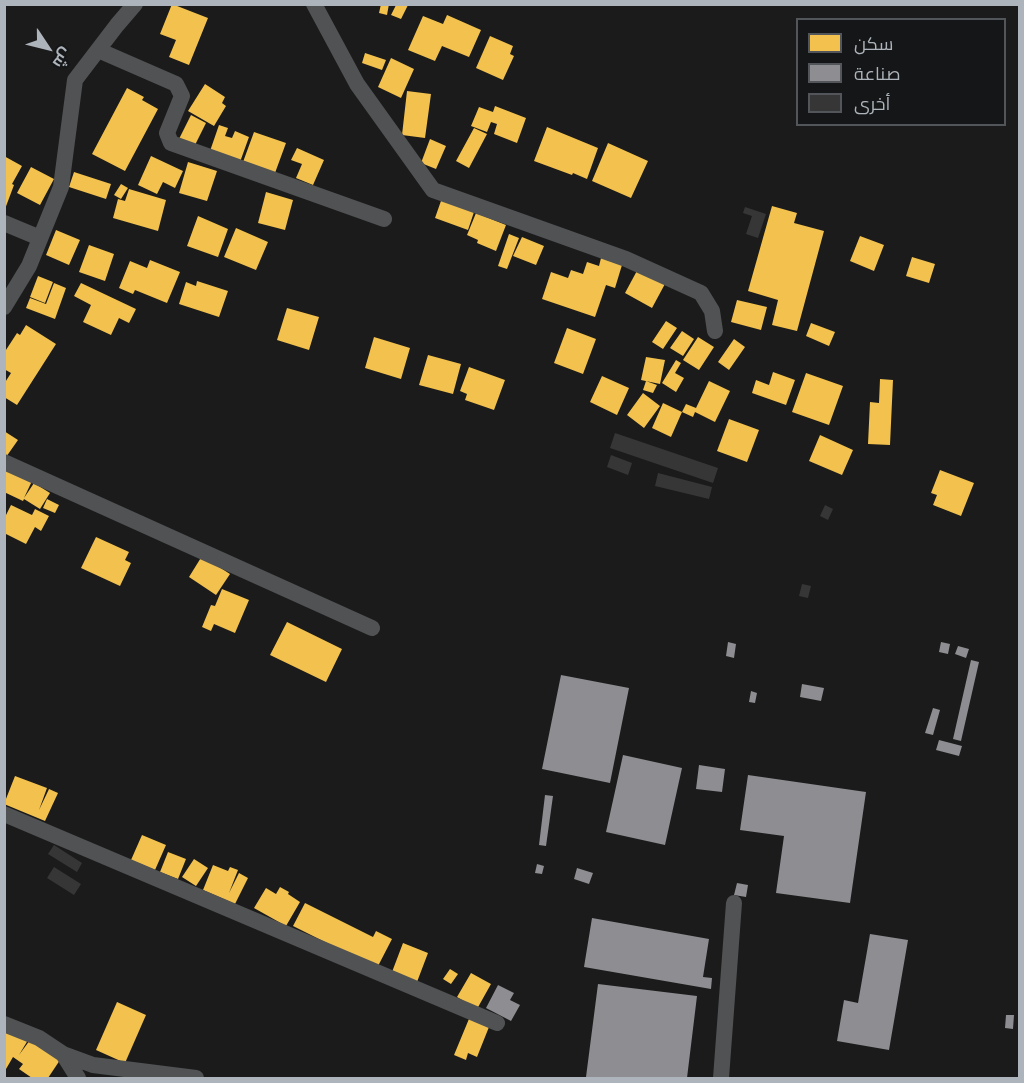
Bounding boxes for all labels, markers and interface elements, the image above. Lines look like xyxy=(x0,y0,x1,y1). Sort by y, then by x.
north arrow xyxy=(18,18,78,78)
legend xyxy=(796,18,1006,126)
text: سكن xyxy=(854,32,893,54)
text: ش xyxy=(49,45,77,72)
text: صناعة xyxy=(854,62,900,84)
text: أخرى xyxy=(854,92,890,114)

